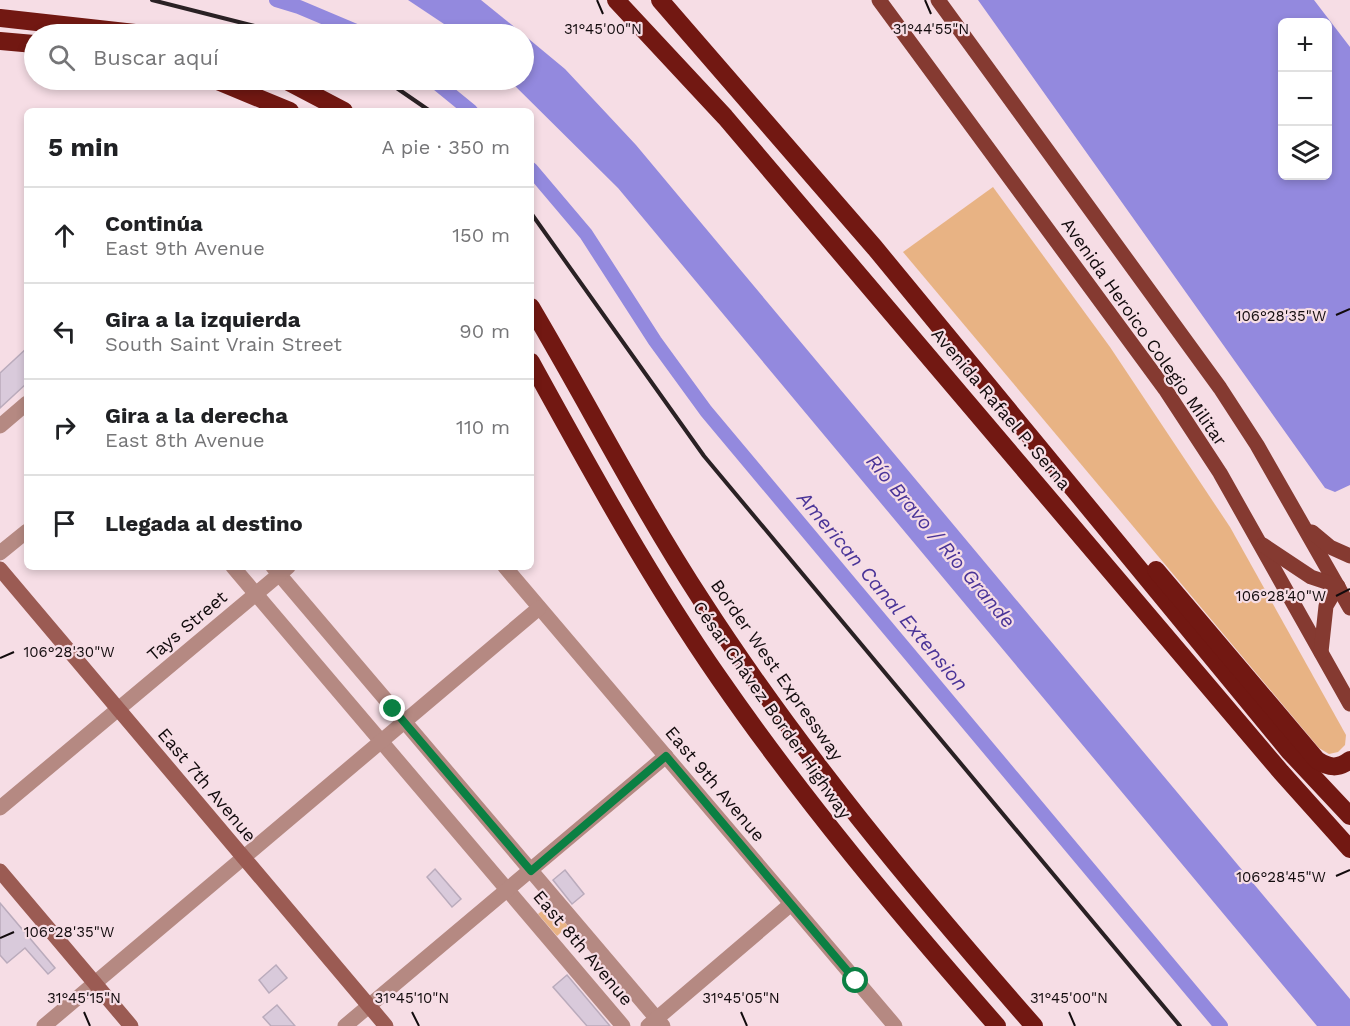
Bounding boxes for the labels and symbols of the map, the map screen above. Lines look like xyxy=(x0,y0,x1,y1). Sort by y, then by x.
text: 31°45'00"N xyxy=(564,20,642,38)
text: 31°44'55"N xyxy=(893,20,969,38)
street label: Avenida Heroico Colegio Militar xyxy=(1057,214,1231,450)
text: 106°28'35"W xyxy=(1236,307,1326,325)
street label: Avenida Rafael P. Serna xyxy=(928,324,1075,494)
water label: Río Bravo / Rio Grande xyxy=(861,449,1021,633)
water label: American Canal Extension xyxy=(792,486,974,696)
street label: Border West Expressway xyxy=(707,575,848,765)
street label: Tays Street xyxy=(143,586,231,665)
text: 106°28'40"W xyxy=(1236,587,1326,605)
street label: César Chávez Border Highway xyxy=(689,597,856,823)
text: 106°28'30"W xyxy=(23,643,115,661)
route end xyxy=(379,695,405,721)
street label: East 9th Avenue xyxy=(661,722,770,845)
street label: East 7th Avenue xyxy=(154,724,261,846)
text: 106°28'45"W xyxy=(1236,868,1326,886)
street label: East 8th Avenue xyxy=(529,886,638,1009)
text: 106°28'35"W xyxy=(24,923,114,941)
route start xyxy=(842,967,868,993)
text: 31°45'15"N xyxy=(47,989,121,1007)
text: 31°45'10"N xyxy=(375,989,449,1007)
text: 31°45'05"N xyxy=(702,989,780,1007)
text: 31°45'00"N xyxy=(1030,989,1108,1007)

